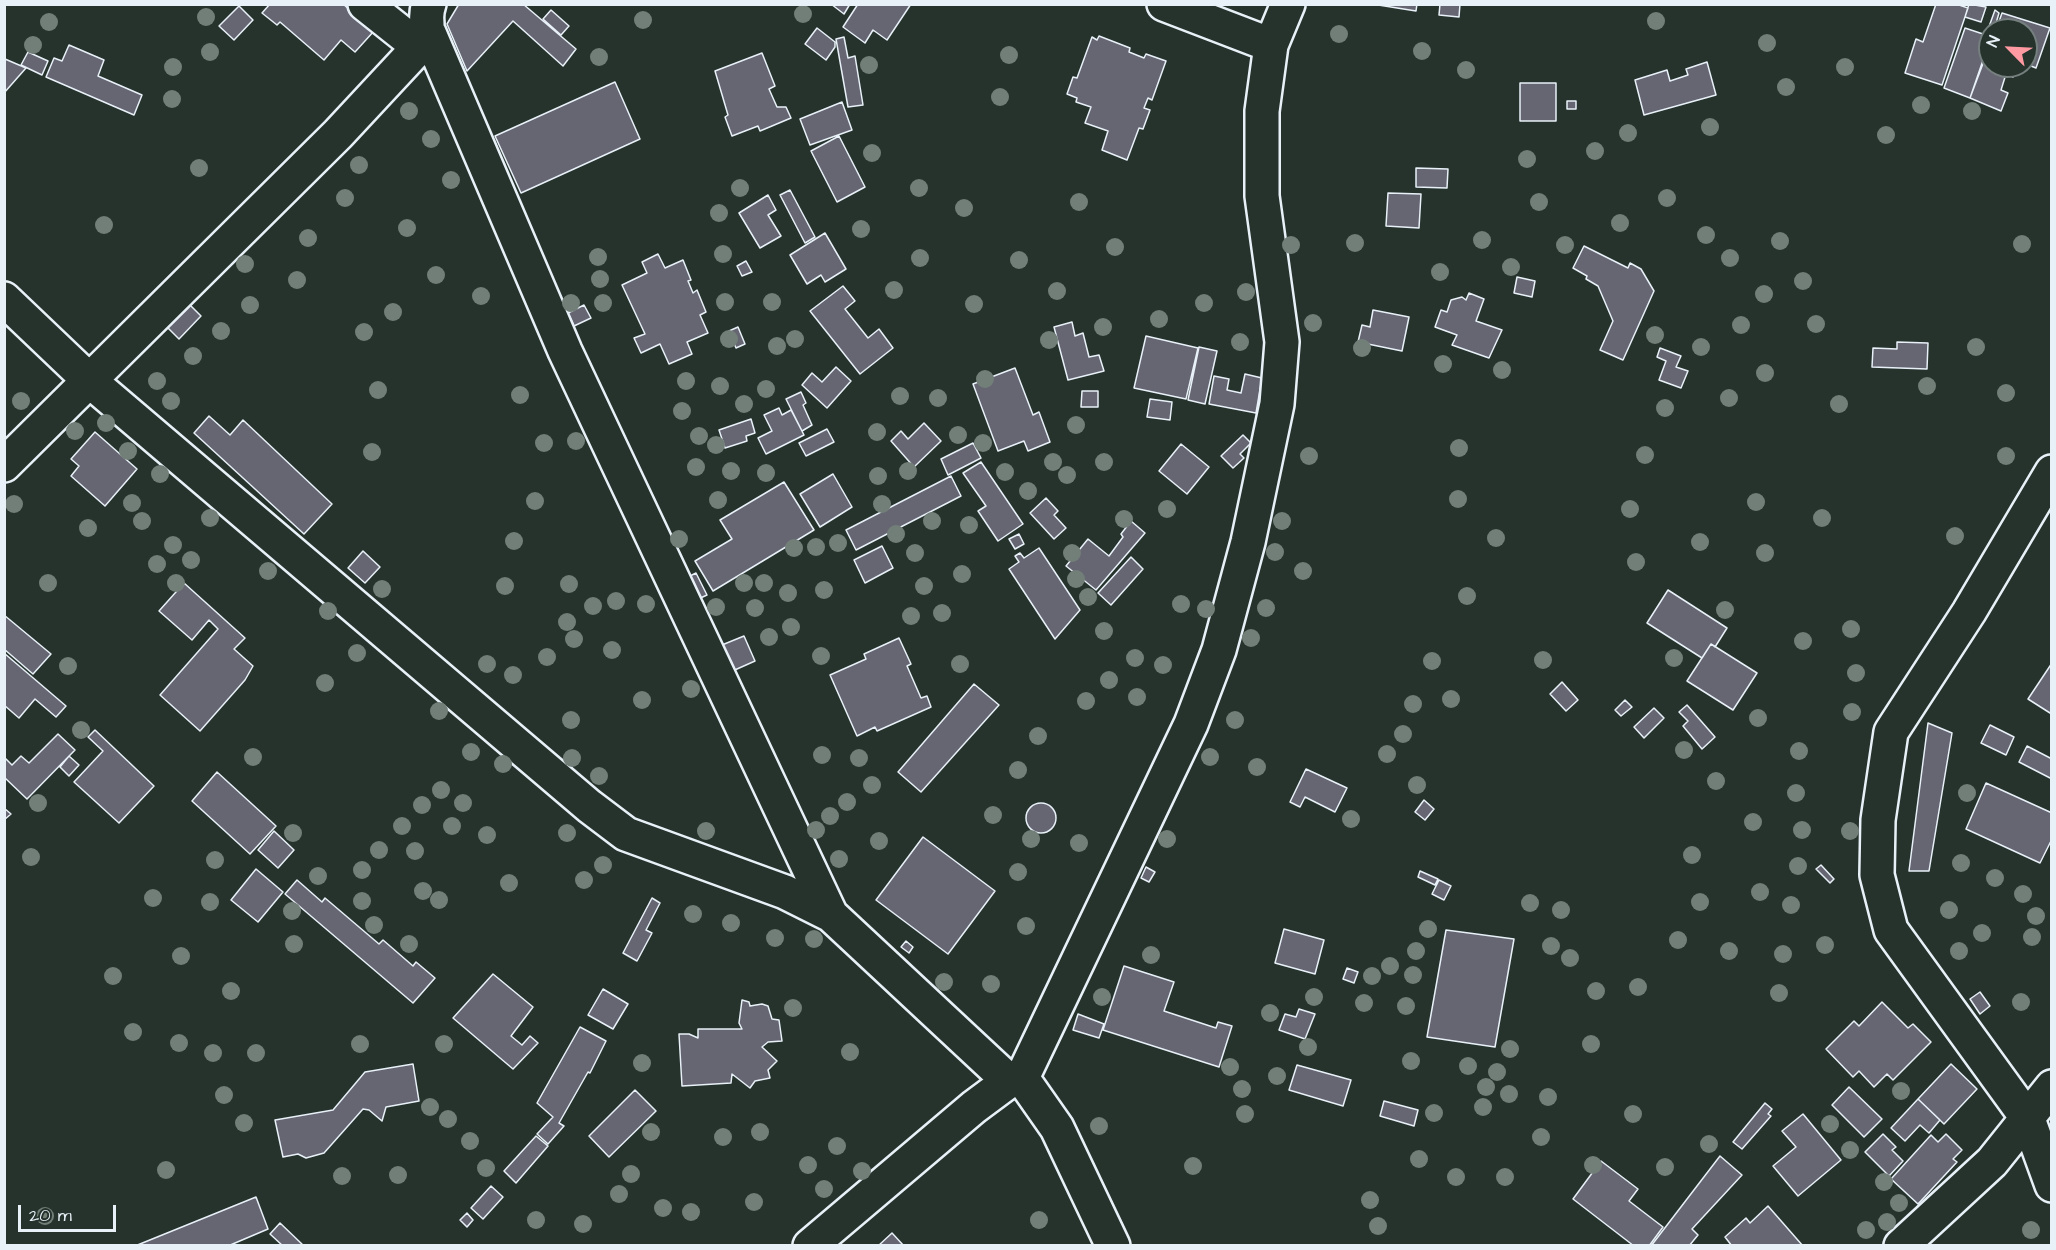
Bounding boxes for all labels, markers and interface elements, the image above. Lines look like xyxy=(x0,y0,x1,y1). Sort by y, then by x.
north arrow xyxy=(1978,18,2038,78)
text: N xyxy=(1981,32,2005,51)
scale bar xyxy=(21,1193,118,1231)
text: 20 m xyxy=(29,1203,72,1228)

